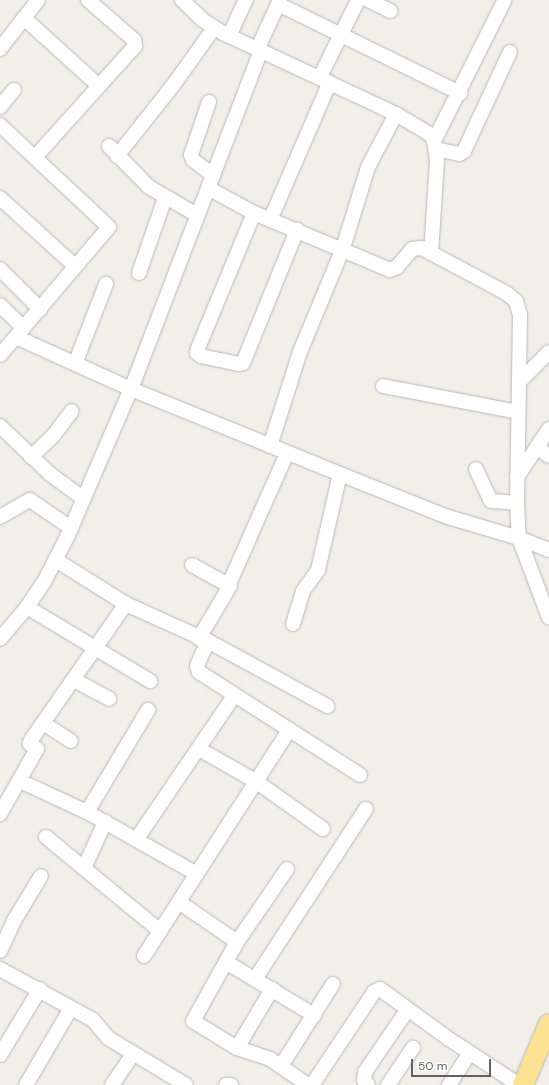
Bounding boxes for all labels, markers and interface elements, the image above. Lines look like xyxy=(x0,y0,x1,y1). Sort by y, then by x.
scale bar xyxy=(413,1051,493,1077)
text: 50 m xyxy=(418,1058,447,1074)

